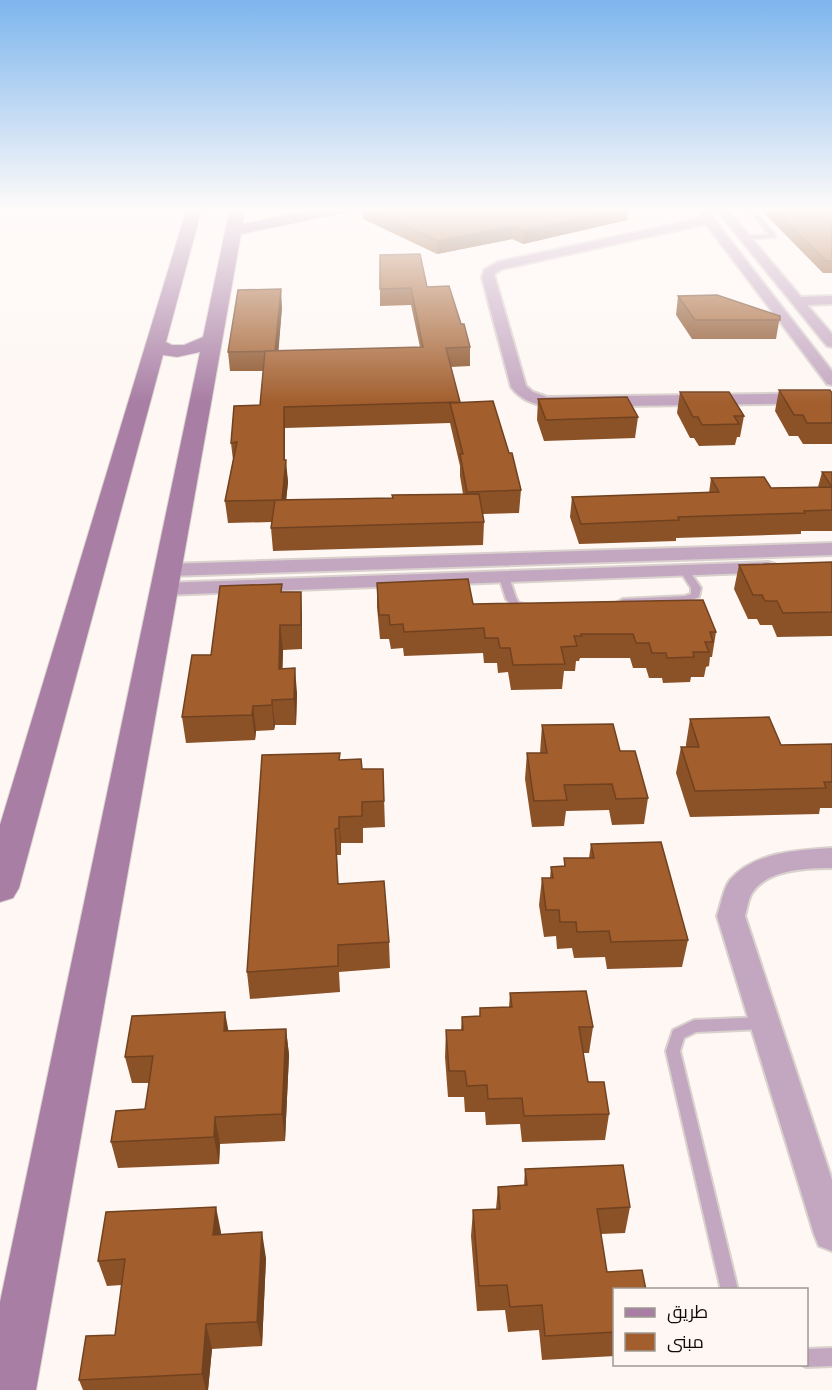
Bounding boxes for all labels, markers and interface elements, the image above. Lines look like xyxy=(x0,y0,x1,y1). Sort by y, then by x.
legend xyxy=(613,1288,808,1366)
text: طريق xyxy=(667,1300,708,1324)
text: مبنى xyxy=(667,1330,704,1353)

